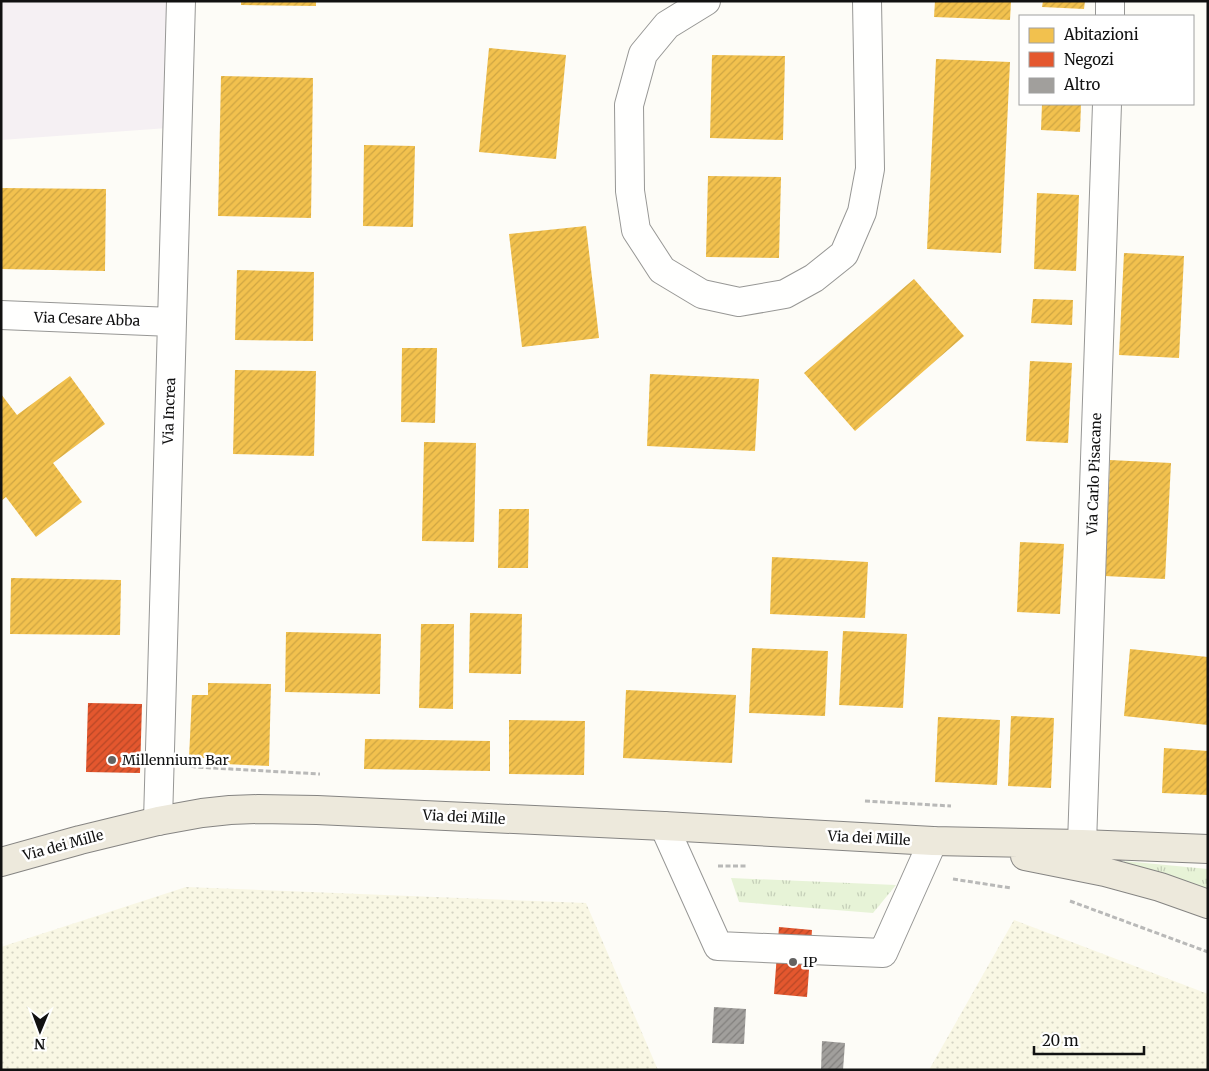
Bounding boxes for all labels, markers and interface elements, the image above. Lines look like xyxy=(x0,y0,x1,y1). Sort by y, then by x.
legend xyxy=(1019,15,1194,105)
text: Abitazioni xyxy=(1063,25,1139,44)
text: Negozi xyxy=(1064,50,1114,69)
text: Altro xyxy=(1063,75,1100,94)
street label: Via Cesare Abba xyxy=(33,308,141,330)
street label: Via Increa xyxy=(159,377,179,446)
street label: Via Carlo Pisacane xyxy=(1083,413,1105,536)
place label: Millennium Bar xyxy=(122,751,229,769)
marker: Millennium Bar xyxy=(106,754,118,766)
street label: Via dei Mille xyxy=(421,806,506,828)
street label: Via dei Mille xyxy=(20,826,105,865)
street label: Via dei Mille xyxy=(826,827,911,849)
place label: IP xyxy=(803,953,817,971)
marker: IP xyxy=(787,956,799,968)
north arrow xyxy=(15,1006,65,1056)
scale bar xyxy=(1034,1024,1144,1056)
text: 20 m xyxy=(1042,1031,1079,1050)
text: N xyxy=(34,1035,45,1053)

